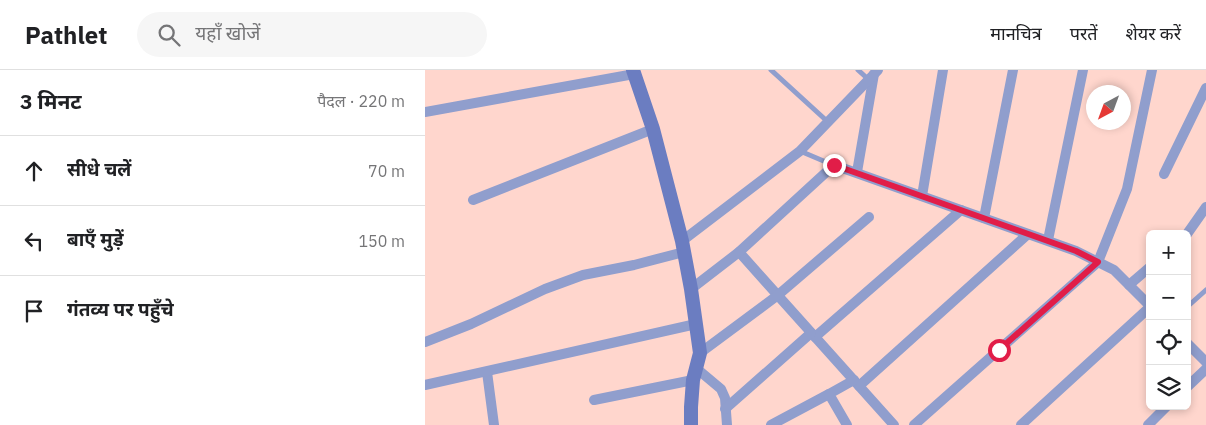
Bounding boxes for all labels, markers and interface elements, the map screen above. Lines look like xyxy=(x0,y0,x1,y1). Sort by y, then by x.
search box xyxy=(137,12,487,57)
text: Pathlet xyxy=(25,19,107,51)
icon: search xyxy=(155,21,183,49)
text: यहाँ खोजें xyxy=(195,21,260,45)
text: मानचित्र xyxy=(990,22,1042,45)
text: परतें xyxy=(1070,22,1098,45)
text: शेयर करें xyxy=(1126,22,1181,45)
north arrow xyxy=(1086,85,1131,130)
text: 3 मिनट xyxy=(20,87,82,115)
text: पैदल · 220 m xyxy=(317,91,405,111)
route end xyxy=(823,154,846,177)
icon: ahead xyxy=(20,157,48,185)
text: सीधे चलें xyxy=(67,157,131,181)
text: 70 m xyxy=(368,161,405,181)
icon: left xyxy=(20,227,48,255)
text: बाएँ मुड़ें xyxy=(67,227,124,251)
map controls xyxy=(1146,230,1191,410)
button: + xyxy=(1146,230,1191,275)
text: 150 m xyxy=(358,231,405,251)
button: − xyxy=(1146,275,1191,320)
icon: arrive xyxy=(20,297,48,325)
text: गंतव्य पर पहुँचे xyxy=(67,297,174,321)
button: locate xyxy=(1146,320,1191,365)
route start xyxy=(988,339,1011,362)
button: layers xyxy=(1146,365,1191,410)

